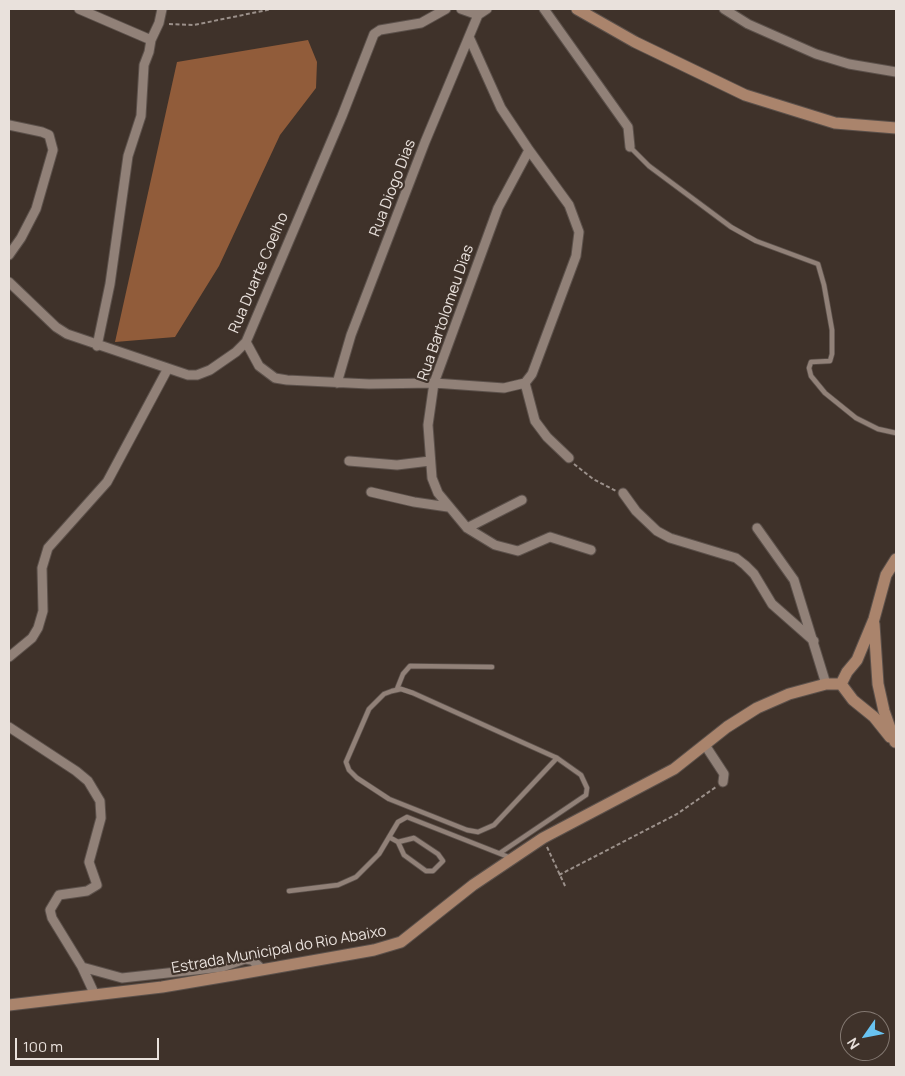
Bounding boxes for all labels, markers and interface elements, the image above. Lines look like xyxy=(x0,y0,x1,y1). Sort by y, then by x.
street label: Rua Diogo Dias xyxy=(366,137,420,239)
street label: Rua Duarte Coelho xyxy=(225,210,293,336)
street label: Rua Bartolomeu Dias xyxy=(414,243,478,383)
street label: Estrada Municipal do Rio Abaixo xyxy=(170,922,388,978)
north arrow xyxy=(840,1011,890,1061)
scale bar xyxy=(18,1028,161,1060)
text: N xyxy=(842,1035,864,1053)
text: 100 m xyxy=(23,1036,63,1057)

